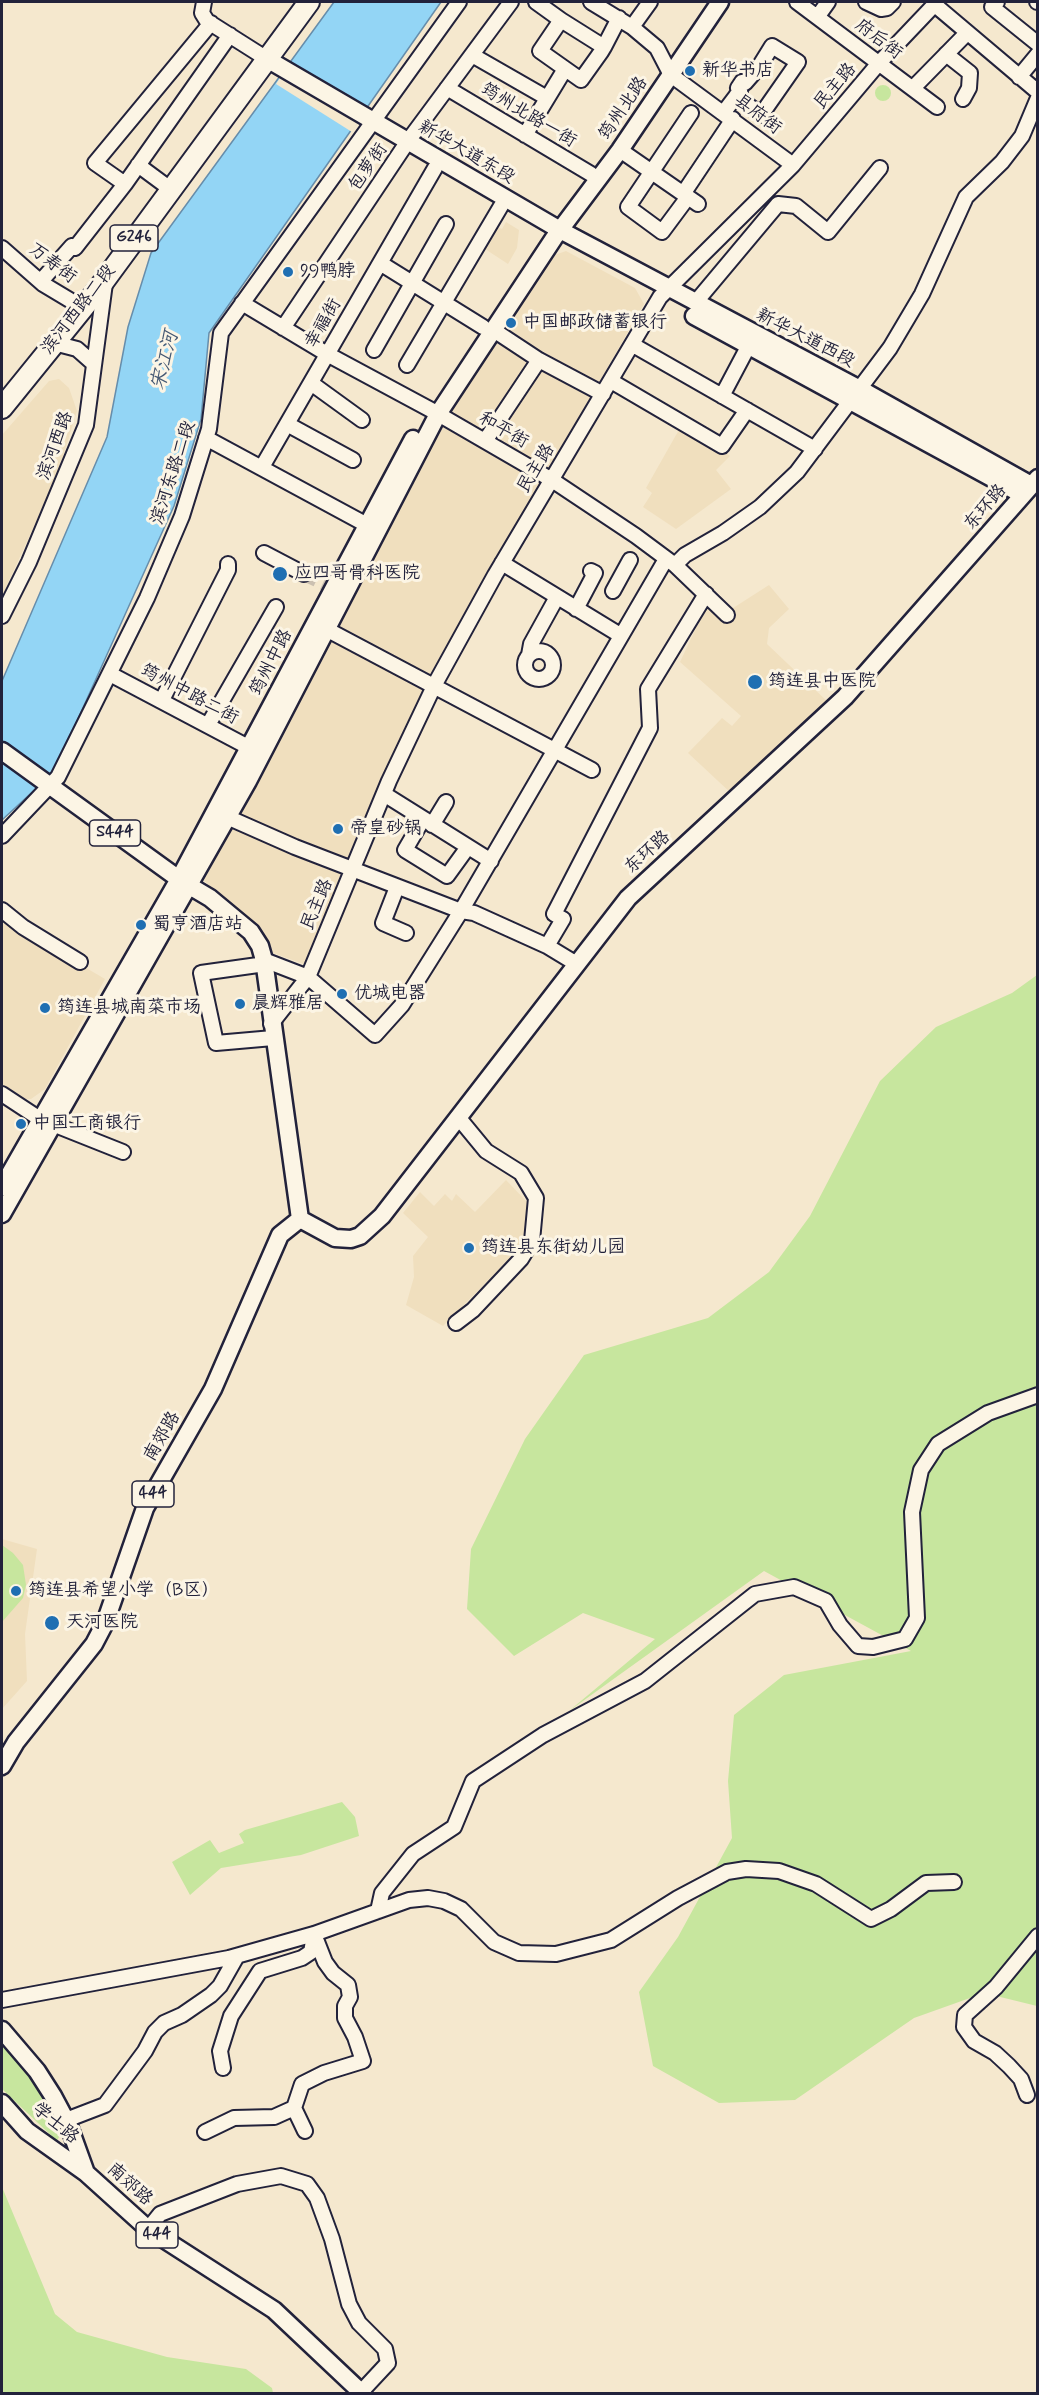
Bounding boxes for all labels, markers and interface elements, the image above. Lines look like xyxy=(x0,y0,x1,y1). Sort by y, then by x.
street label: 府后街 xyxy=(850,15,906,65)
street label: 民主路 xyxy=(810,59,862,115)
place label: 新华书店 xyxy=(702,60,774,82)
marker: 新华书店 xyxy=(683,64,697,78)
street label: 筠州北路 xyxy=(595,73,653,145)
street label: 筠州北路一街 xyxy=(476,79,580,153)
street label: 县府街 xyxy=(729,90,785,140)
street label: 新华大道东段 xyxy=(414,117,518,189)
street label: 包萝街 xyxy=(345,140,393,196)
road number: G246 xyxy=(110,225,158,251)
street label: 万寿街 xyxy=(24,239,80,289)
street label: 滨河西路二段 xyxy=(37,261,121,359)
place label: 99鸭脖 xyxy=(300,261,356,283)
marker: 99鸭脖 xyxy=(281,265,295,279)
street label: 幸福街 xyxy=(301,295,347,353)
street label: 新华大道西段 xyxy=(752,305,858,373)
place label: 中国邮政储蓄银行 xyxy=(523,312,667,334)
marker: 中国邮政储蓄银行 xyxy=(504,316,518,330)
water label: 宋江河 xyxy=(147,329,185,393)
street label: 滨河西路 xyxy=(34,408,78,484)
street label: 和平街 xyxy=(474,408,532,454)
street label: 滨河东路二段 xyxy=(147,418,201,528)
street label: 民主路 xyxy=(514,440,560,498)
street label: 东环路 xyxy=(960,481,1012,535)
place label: 应四哥骨科医院 xyxy=(294,563,420,585)
marker: 应四哥骨科医院 xyxy=(271,565,289,583)
street label: 筠州中路 xyxy=(246,626,298,700)
street label: 筠州中路二街 xyxy=(136,660,242,730)
place label: 筠连县中医院 xyxy=(768,671,876,693)
marker: 筠连县中医院 xyxy=(746,673,764,691)
place label: 帝皇砂锅 xyxy=(350,818,422,840)
road number: S444 xyxy=(90,820,140,846)
marker: 帝皇砂锅 xyxy=(331,822,345,836)
street label: 东环路 xyxy=(621,827,675,879)
street label: 民主路 xyxy=(298,876,338,934)
place label: 蜀亨酒店站 xyxy=(153,914,243,936)
marker: 蜀亨酒店站 xyxy=(134,918,148,932)
place label: 优城电器 xyxy=(354,983,426,1005)
marker: 优城电器 xyxy=(335,987,349,1001)
place label: 晨辉雅居 xyxy=(252,993,324,1015)
place label: 筠连县城南菜市场 xyxy=(57,997,201,1019)
marker: 晨辉雅居 xyxy=(233,997,247,1011)
marker: 筠连县城南菜市场 xyxy=(38,1001,52,1015)
place label: 中国工商银行 xyxy=(33,1113,141,1135)
marker: 中国工商银行 xyxy=(14,1117,28,1131)
place label: 筠连县东街幼儿园 xyxy=(481,1237,625,1259)
marker: 筠连县东街幼儿园 xyxy=(462,1241,476,1255)
street label: 南郊路 xyxy=(140,1408,186,1466)
road number: 444 xyxy=(132,1481,174,1507)
place label: 筠连县希望小学（B区） xyxy=(28,1580,219,1602)
marker: 筠连县希望小学（B区） xyxy=(9,1584,23,1598)
place label: 天河医院 xyxy=(66,1612,138,1634)
marker: 天河医院 xyxy=(43,1614,61,1632)
street label: 学士路 xyxy=(27,2099,83,2149)
street label: 南郊路 xyxy=(102,2159,156,2211)
road number: 444 xyxy=(136,2222,178,2248)

